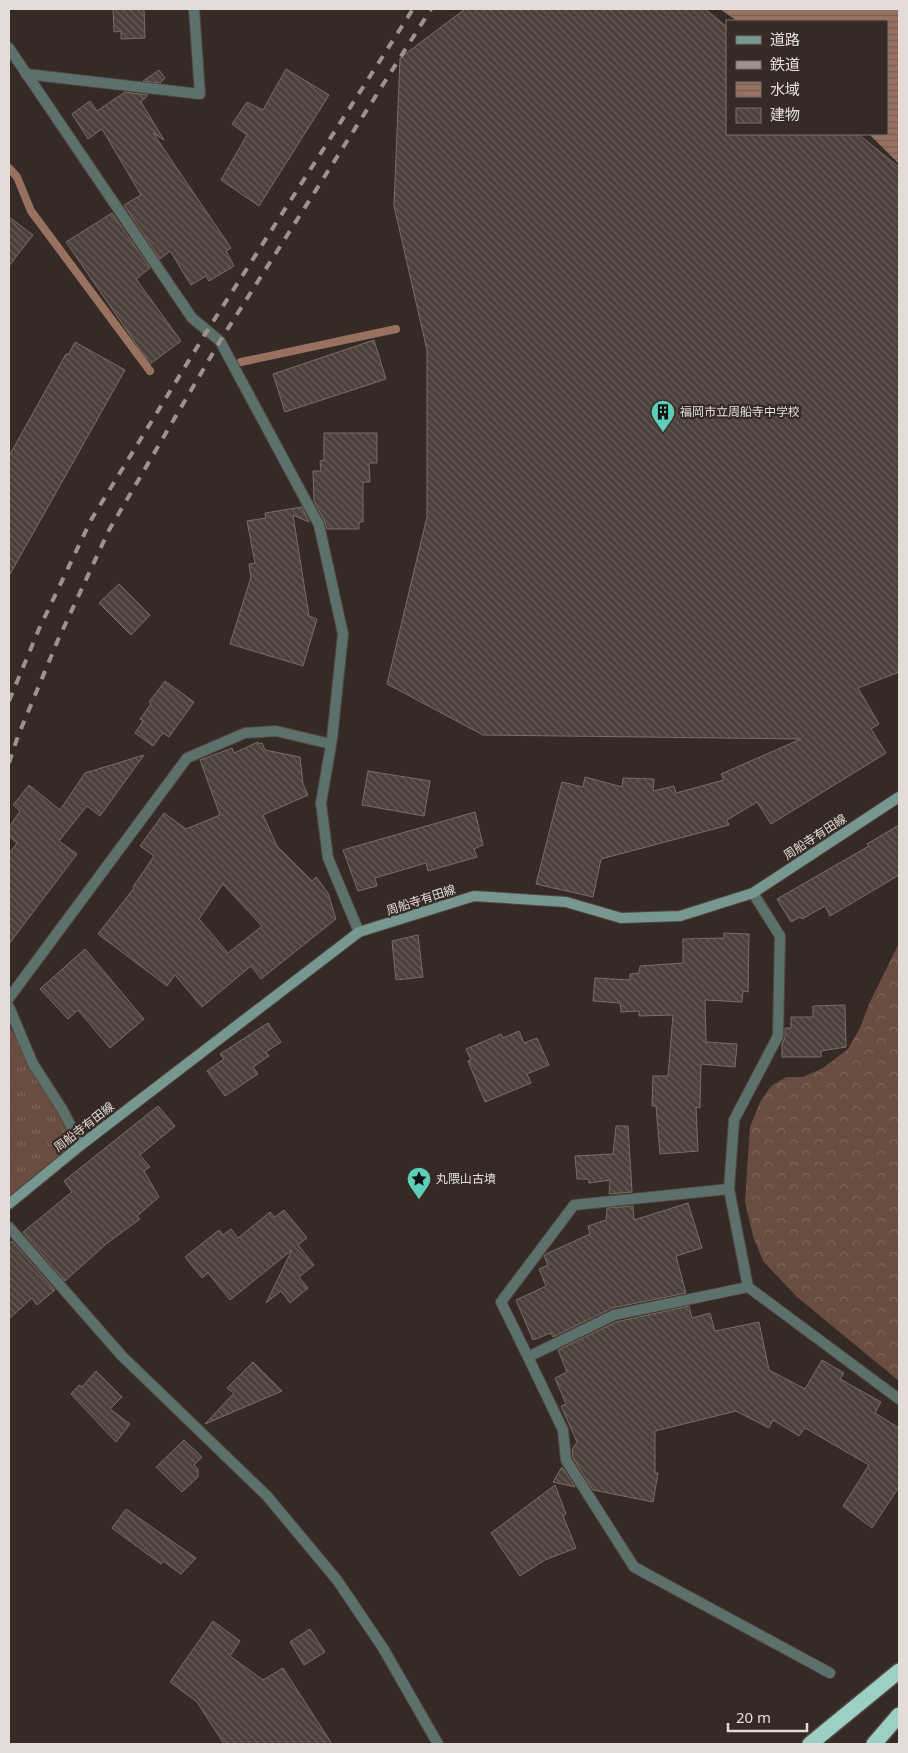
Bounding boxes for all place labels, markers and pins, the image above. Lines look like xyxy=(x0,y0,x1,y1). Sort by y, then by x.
building icon: 福岡市立周船寺中学校 xyxy=(650,399,676,433)
place label: 福岡市立周船寺中学校 xyxy=(680,403,800,420)
place icon: 丸隈山古墳 xyxy=(406,1166,432,1200)
place label: 丸隈山古墳 xyxy=(436,1170,496,1187)

